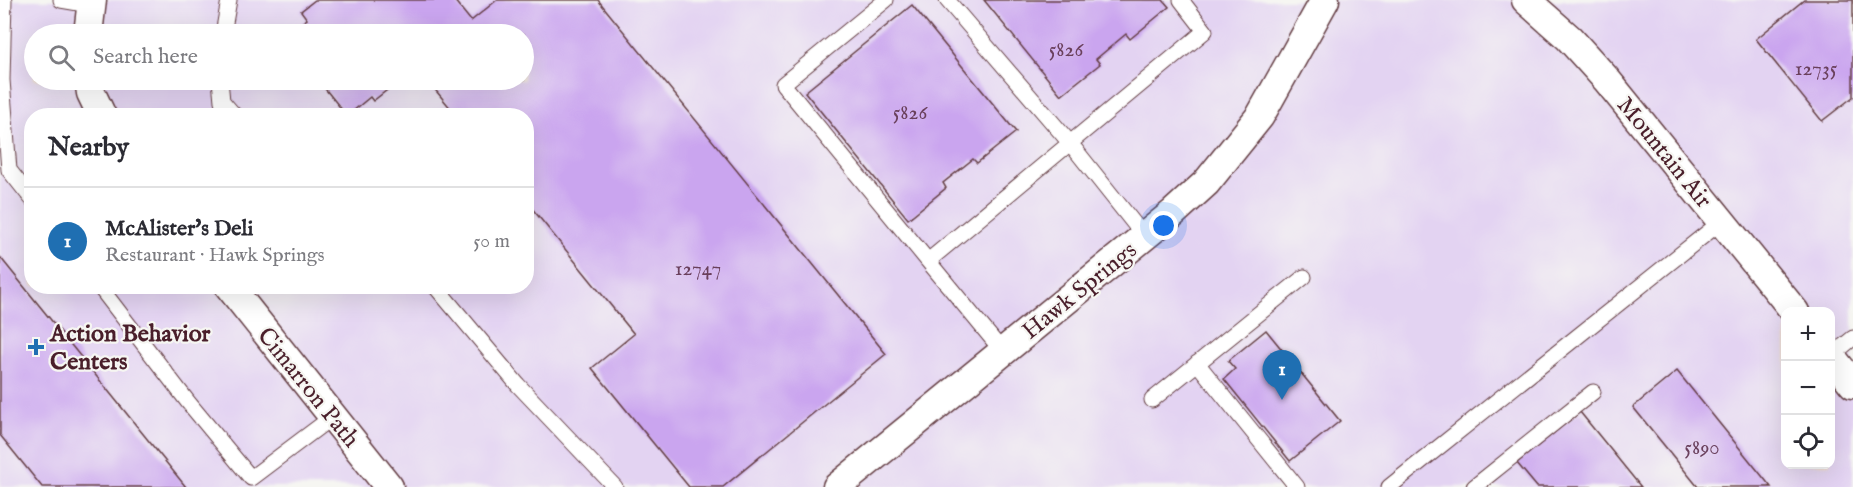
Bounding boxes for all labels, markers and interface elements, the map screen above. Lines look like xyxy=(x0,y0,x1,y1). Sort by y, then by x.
search box xyxy=(24,24,534,90)
house number: 5826 xyxy=(1049,37,1084,64)
icon: search xyxy=(45,41,78,74)
text: Search here xyxy=(93,43,198,71)
house number: 12735 xyxy=(1795,56,1838,83)
street label: Mountain Air xyxy=(1609,91,1718,215)
house number: 5826 xyxy=(893,100,928,127)
text: Nearby xyxy=(48,131,129,164)
your location xyxy=(1149,211,1178,240)
text: McAlister's Deli xyxy=(105,215,253,243)
text: 1 xyxy=(64,229,71,254)
text: 50 m xyxy=(473,229,510,254)
street label: Hawk Springs xyxy=(1016,235,1144,347)
text: Restaurant · Hawk Springs xyxy=(105,243,325,268)
house number: 12747 xyxy=(675,256,721,283)
map controls xyxy=(1781,307,1835,469)
button: + xyxy=(1781,307,1835,361)
place label: Action Behavior Centers xyxy=(49,319,211,378)
street label: Cimarron Path xyxy=(250,321,366,455)
marker: Action Behavior Centers xyxy=(27,338,45,356)
pin: 1 xyxy=(1262,350,1302,400)
button: − xyxy=(1781,361,1835,415)
button: locate xyxy=(1781,415,1835,469)
house number: 5890 xyxy=(1684,435,1720,462)

